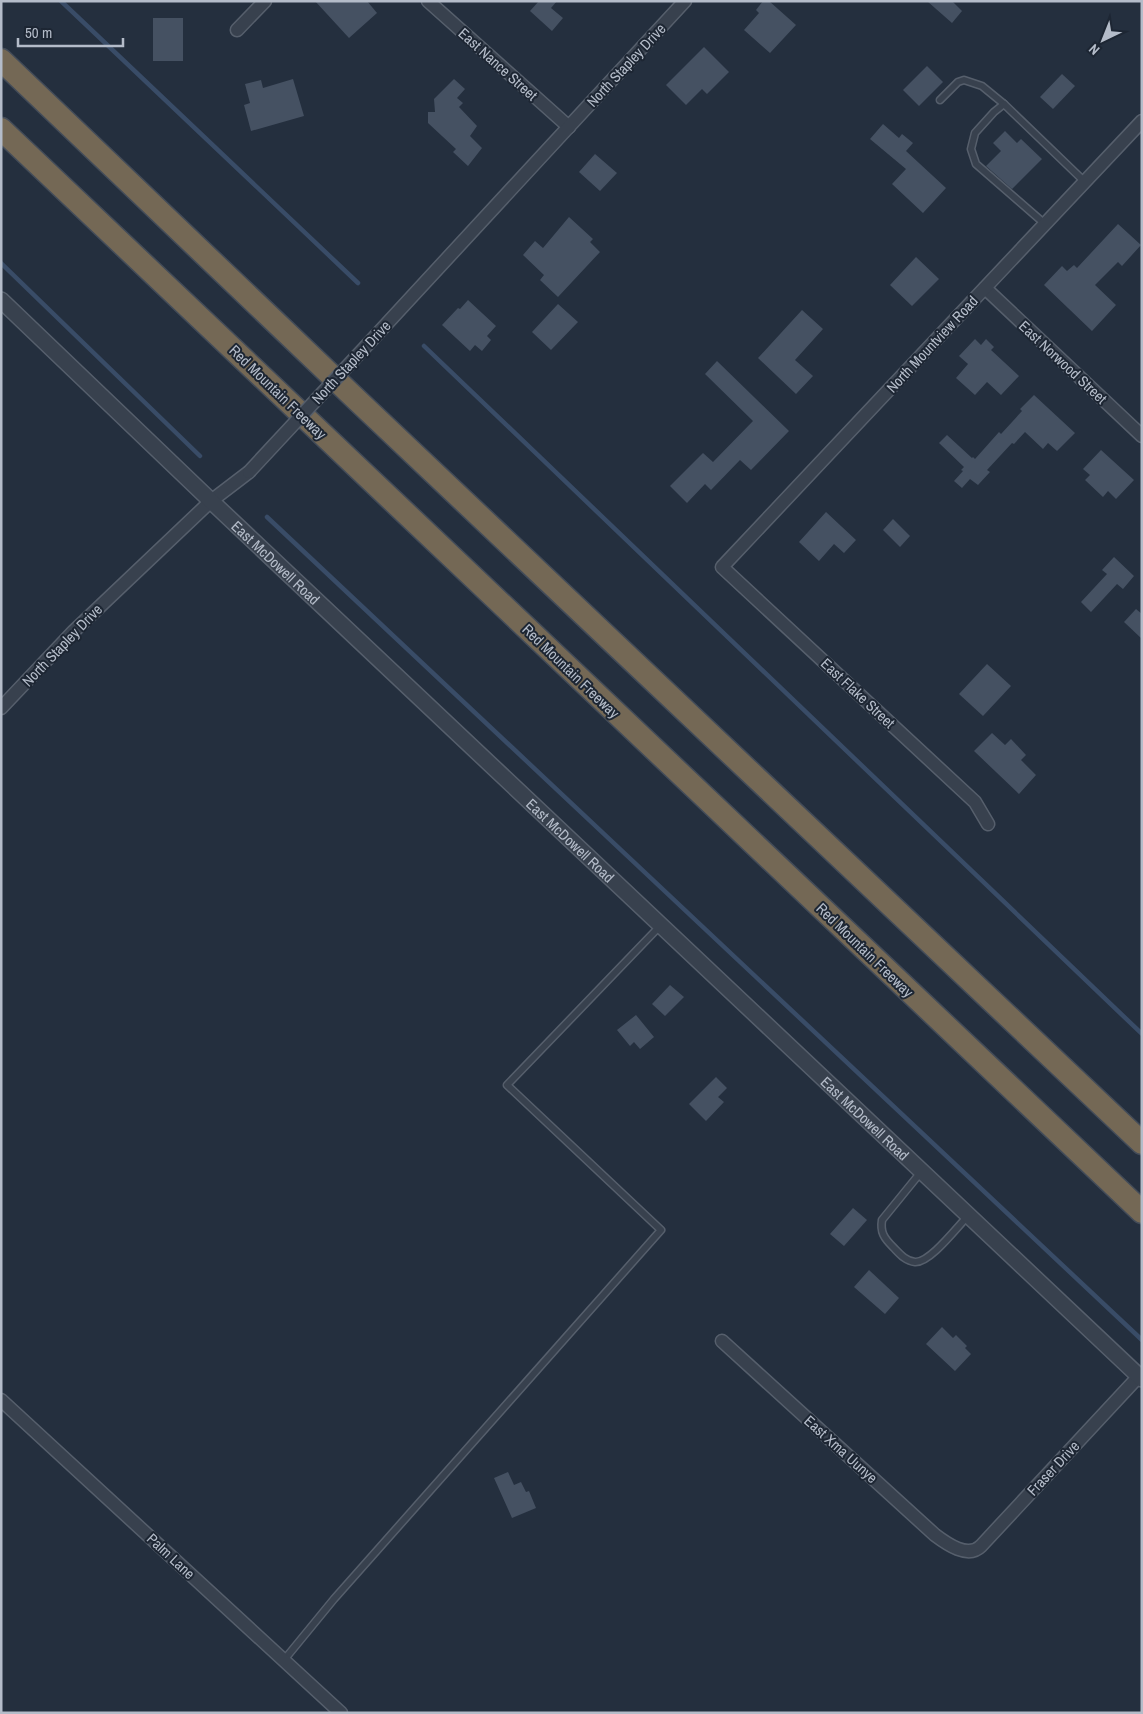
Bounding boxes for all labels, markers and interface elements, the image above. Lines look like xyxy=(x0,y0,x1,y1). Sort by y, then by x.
scale bar xyxy=(18,15,122,47)
north arrow xyxy=(1078,15,1128,65)
street label: North Stapley Drive xyxy=(582,18,670,111)
text: 50 m xyxy=(25,22,52,43)
street label: East Nance Street xyxy=(454,23,543,106)
text: N xyxy=(1085,40,1103,59)
street label: North Mountview Road xyxy=(881,291,983,397)
street label: North Stapley Drive xyxy=(307,315,395,408)
street label: East Norwood Street xyxy=(1014,316,1112,409)
street label: Red Mountain Freeway xyxy=(225,340,332,445)
street label: East McDowell Road xyxy=(227,515,325,609)
street label: North Stapley Drive xyxy=(17,599,107,691)
street label: Red Mountain Freeway xyxy=(518,619,625,724)
street label: East Flake Street xyxy=(816,653,900,733)
street label: East McDowell Road xyxy=(522,793,619,887)
street label: Red Mountain Freeway xyxy=(812,898,919,1003)
street label: East McDowell Road xyxy=(816,1071,914,1165)
street label: East Xma Uunye xyxy=(800,1410,882,1488)
street label: Fraser Drive xyxy=(1022,1436,1084,1500)
street label: Palm Lane xyxy=(142,1528,200,1584)

